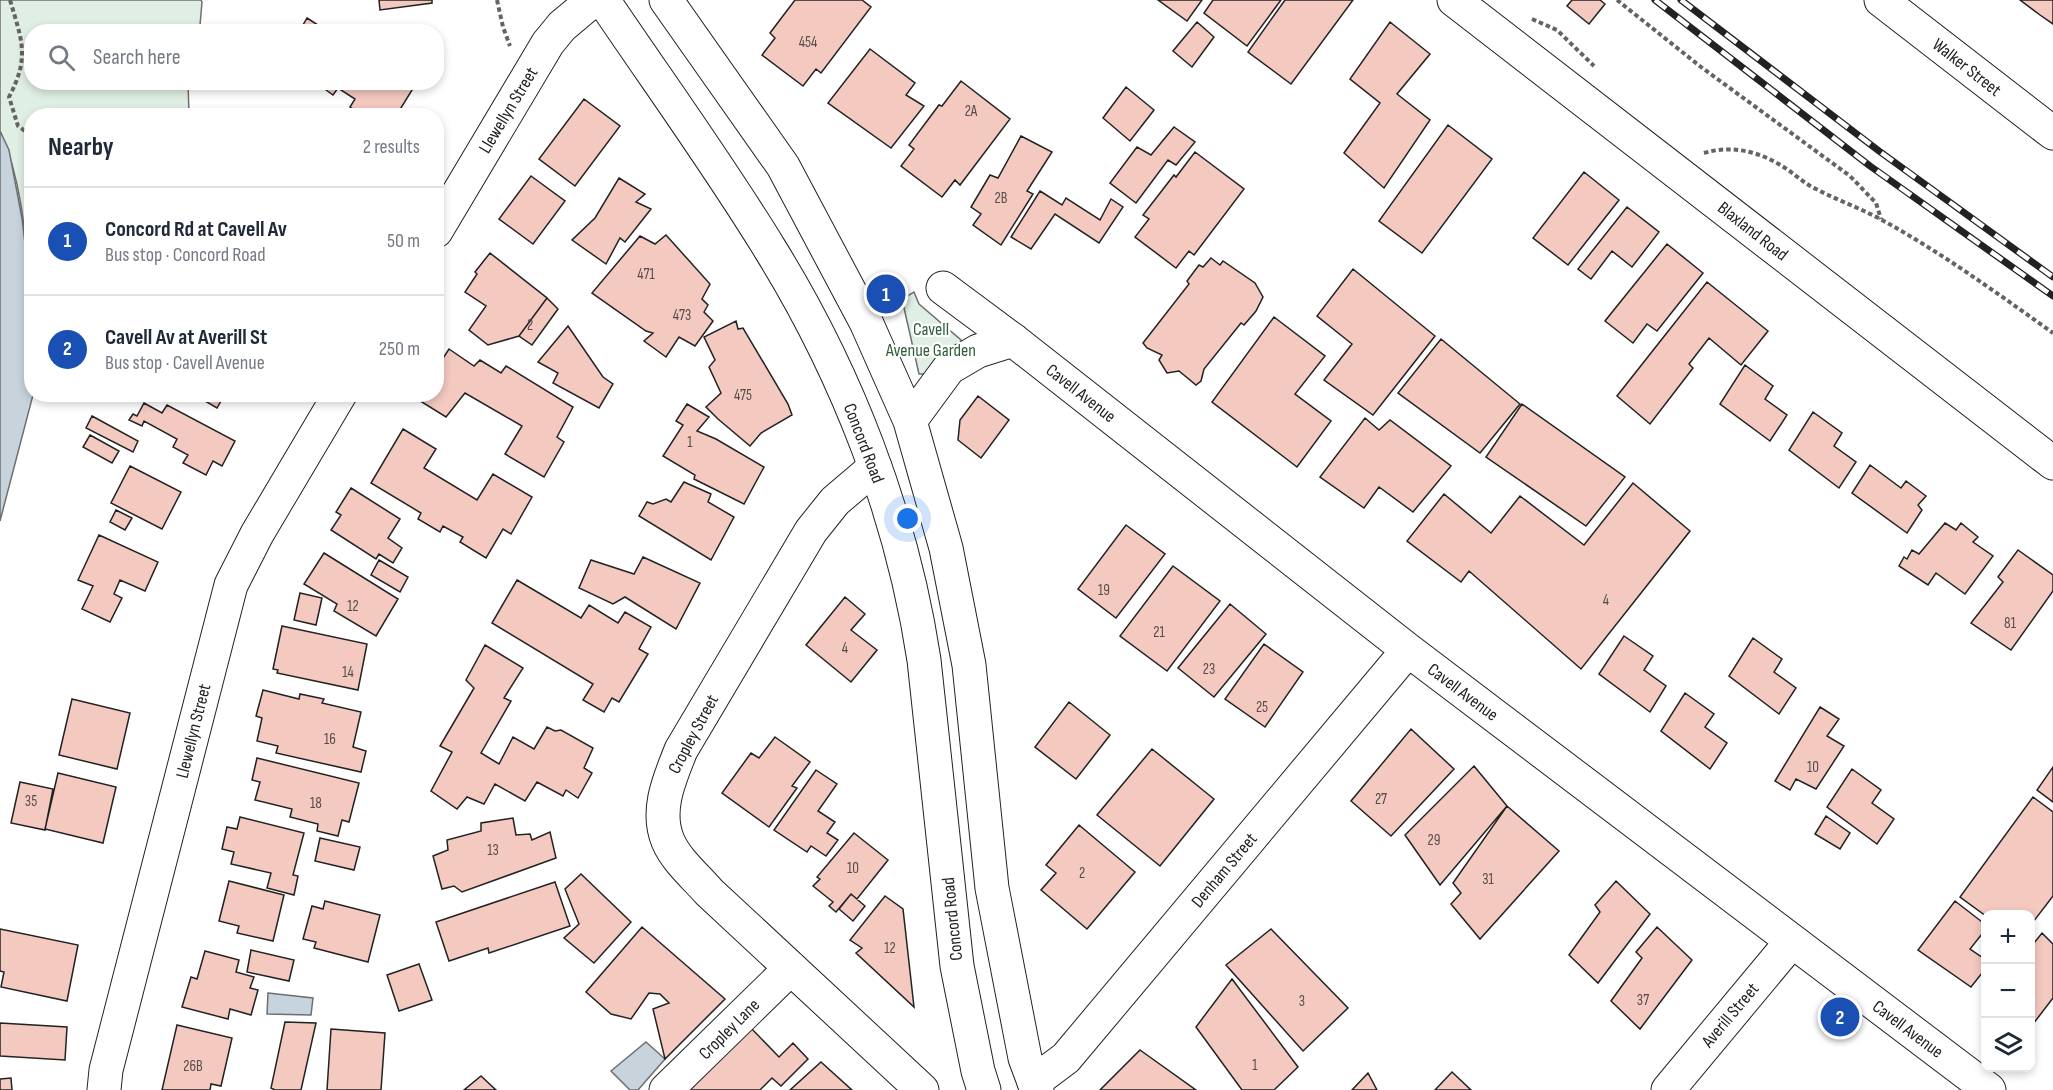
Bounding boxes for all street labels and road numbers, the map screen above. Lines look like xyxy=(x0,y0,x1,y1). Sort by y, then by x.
street label: Walker Street xyxy=(1928,34,2006,101)
street label: Llewellyn Street xyxy=(475,63,543,157)
street label: Blaxland Road xyxy=(1713,197,1792,265)
street label: Cavell Avenue xyxy=(1042,360,1120,427)
street label: Concord Road xyxy=(839,400,888,486)
street label: Cavell Avenue xyxy=(1423,659,1502,726)
street label: Llewellyn Street xyxy=(172,681,215,781)
street label: Cropley Street xyxy=(664,691,723,777)
street label: Denham Street xyxy=(1187,828,1262,912)
street label: Concord Road xyxy=(938,876,967,962)
street label: Averill Street xyxy=(1697,978,1764,1053)
street label: Cropley Lane xyxy=(695,995,764,1064)
street label: Cavell Avenue xyxy=(1868,996,1947,1063)

